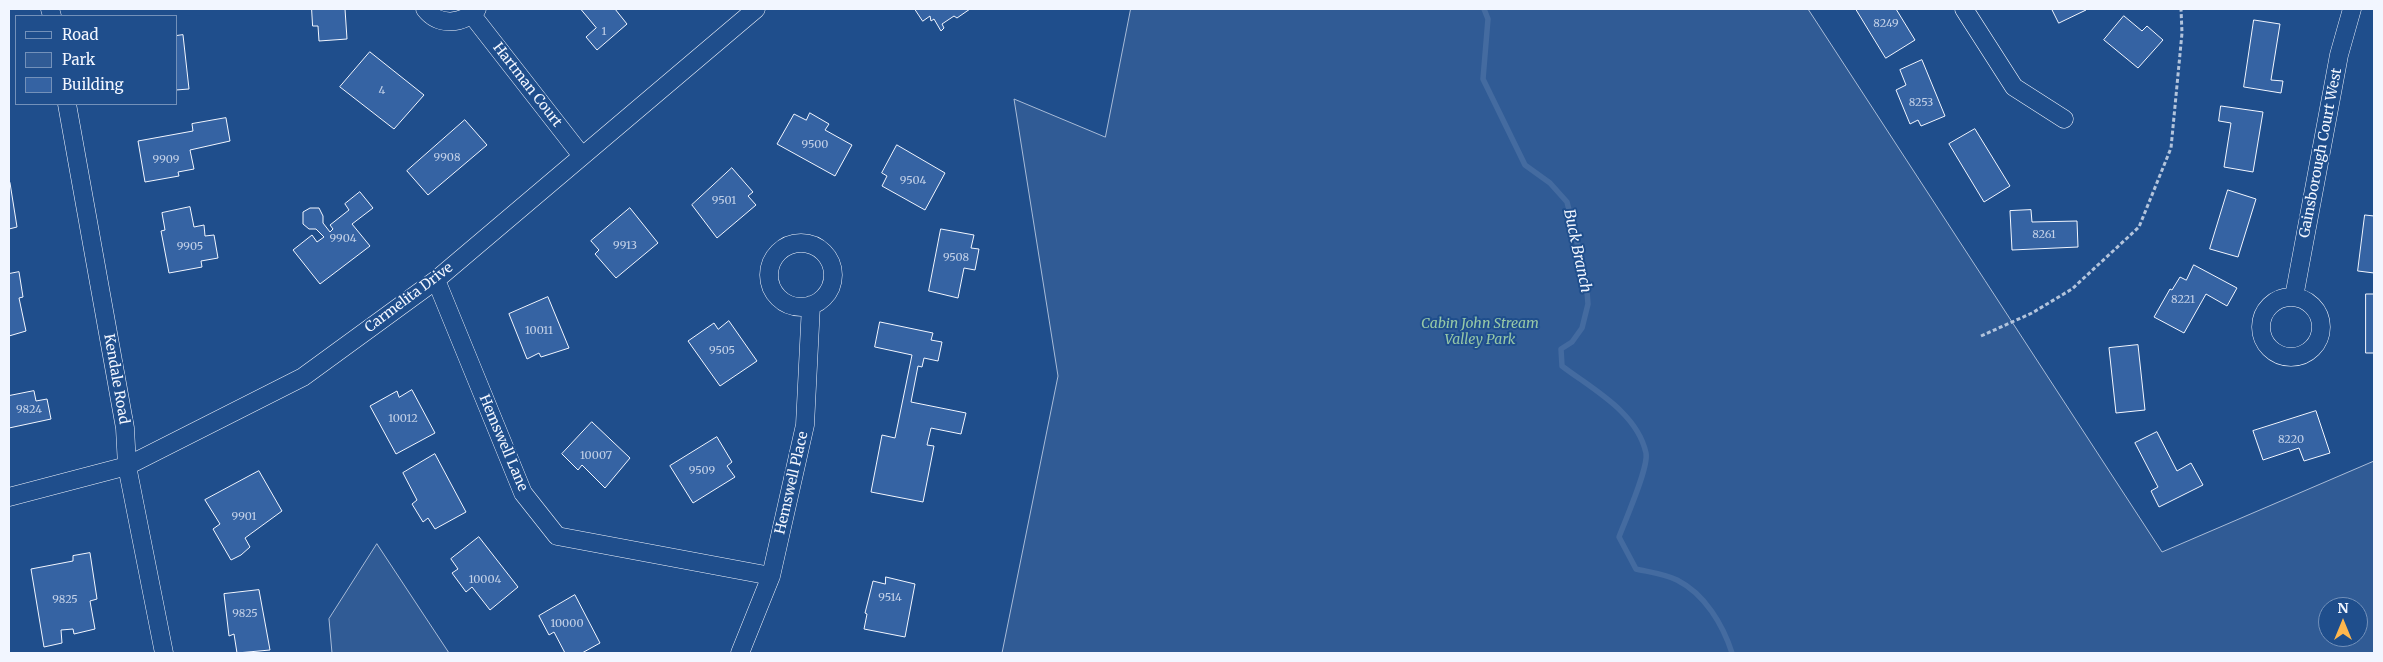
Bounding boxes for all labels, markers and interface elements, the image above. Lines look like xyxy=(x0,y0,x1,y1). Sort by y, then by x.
legend xyxy=(15,15,178,105)
house number: 8249 xyxy=(1873,17,1899,31)
text: Road xyxy=(62,25,98,44)
house number: 1 xyxy=(602,25,606,39)
street label: Hartman Court xyxy=(489,40,565,130)
text: Park xyxy=(62,50,95,69)
street label: Gainsborough Court West xyxy=(2296,67,2346,239)
text: Building xyxy=(62,75,124,94)
house number: 4 xyxy=(379,84,385,98)
house number: 8253 xyxy=(1909,96,1933,110)
house number: 9500 xyxy=(802,138,828,152)
house number: 9908 xyxy=(434,151,460,165)
house number: 9909 xyxy=(152,153,180,167)
house number: 9504 xyxy=(900,174,926,188)
house number: 9501 xyxy=(712,194,736,208)
water label: Buck Branch xyxy=(1559,208,1595,294)
house number: 8261 xyxy=(2032,228,2056,242)
house number: 9904 xyxy=(329,232,357,246)
house number: 9913 xyxy=(613,239,637,253)
house number: 9905 xyxy=(177,240,203,254)
house number: 9508 xyxy=(943,251,969,265)
street label: Carmelita Drive xyxy=(362,260,456,336)
house number: 8221 xyxy=(2171,293,2195,307)
park label: Cabin John Stream Valley Park xyxy=(1421,316,1539,348)
house number: 10011 xyxy=(525,324,553,338)
street label: Kendale Road xyxy=(100,333,132,425)
house number: 9505 xyxy=(709,344,735,358)
street label: Hemswell Lane xyxy=(475,392,531,494)
house number: 9824 xyxy=(16,403,42,417)
house number: 10012 xyxy=(388,412,418,426)
street label: Hemswell Place xyxy=(772,430,812,536)
house number: 8220 xyxy=(2278,433,2304,447)
house number: 10007 xyxy=(580,449,612,463)
house number: 9509 xyxy=(689,464,715,478)
house number: 9901 xyxy=(232,510,256,524)
house number: 10004 xyxy=(469,573,501,587)
house number: 9514 xyxy=(878,591,902,605)
house number: 9825 xyxy=(52,593,78,607)
north arrow xyxy=(2318,597,2368,647)
text: N xyxy=(2337,599,2349,617)
house number: 9825 xyxy=(232,607,258,621)
house number: 10000 xyxy=(550,617,584,631)

